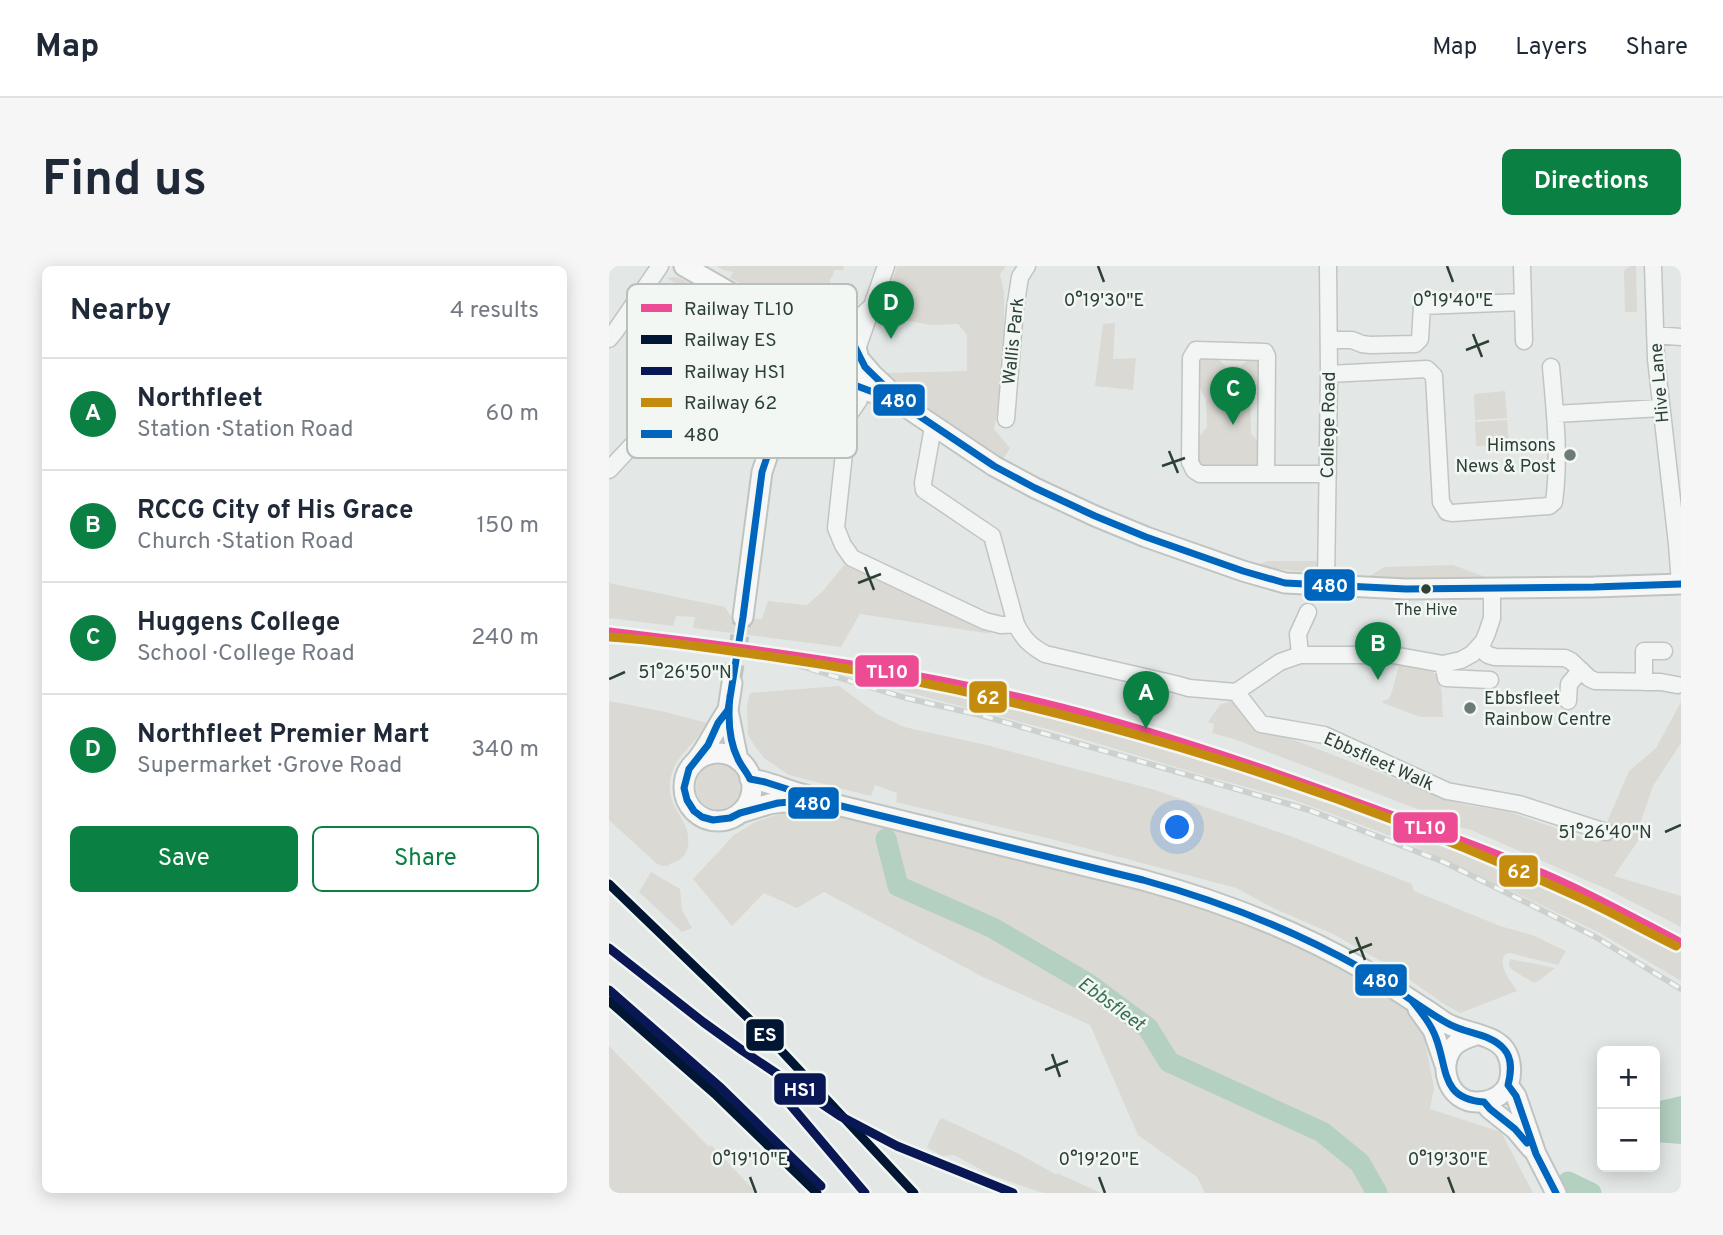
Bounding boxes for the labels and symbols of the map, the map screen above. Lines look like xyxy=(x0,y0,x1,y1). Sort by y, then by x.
pin: D xyxy=(868,281,914,339)
legend xyxy=(627,284,857,458)
text: 0°19'30"E xyxy=(1064,290,1144,313)
text: 0°19'40"E xyxy=(1412,290,1494,313)
street label: Wallis Park xyxy=(998,296,1031,386)
text: Railway TL10 xyxy=(684,298,794,322)
text: Railway ES xyxy=(684,329,777,353)
street label: Hive Lane xyxy=(1646,342,1675,424)
text: Railway HS1 xyxy=(684,361,786,385)
pin: C xyxy=(1210,367,1256,425)
street label: College Road xyxy=(1317,371,1342,479)
line badge: 480 xyxy=(872,383,926,417)
text: 480 xyxy=(881,390,917,414)
text: Railway 62 xyxy=(684,392,777,416)
text: 480 xyxy=(684,424,719,448)
place label: Himsons News & Post xyxy=(1456,435,1556,479)
marker: Himsons News & Post xyxy=(1562,447,1578,463)
line badge: 480 xyxy=(1303,568,1356,602)
text: 480 xyxy=(1312,575,1348,599)
marker: The Hive xyxy=(1419,582,1433,596)
place label: The Hive xyxy=(1395,601,1457,621)
pin: B xyxy=(1355,622,1401,680)
line badge: TL10 xyxy=(854,654,920,688)
text: TL10 xyxy=(866,661,908,685)
text: 51°26'50"N xyxy=(638,662,732,685)
pin: A xyxy=(1123,671,1169,729)
line badge: 62 xyxy=(968,680,1008,714)
text: 62 xyxy=(976,687,1000,711)
place label: Ebbsfleet Rainbow Centre xyxy=(1484,688,1611,732)
marker: Ebbsfleet Rainbow Centre xyxy=(1462,700,1478,716)
street label: Ebbsfleet Walk xyxy=(1320,728,1437,797)
line badge: 480 xyxy=(787,786,840,820)
text: 480 xyxy=(795,793,831,817)
your location xyxy=(1160,810,1194,844)
line badge: TL10 xyxy=(1392,811,1459,844)
text: TL10 xyxy=(1404,817,1446,841)
text: 51°26'40"N xyxy=(1558,822,1652,845)
line badge: 62 xyxy=(1498,854,1539,888)
text: 62 xyxy=(1507,861,1531,885)
line badge: 480 xyxy=(1354,963,1408,997)
text: 480 xyxy=(1363,970,1399,994)
water label: Ebbsfleet xyxy=(1073,972,1150,1038)
line badge: ES xyxy=(745,1018,785,1052)
text: ES xyxy=(753,1024,777,1048)
line badge: HS1 xyxy=(773,1072,827,1106)
text: HS1 xyxy=(784,1079,816,1103)
text: 0°19'10"E xyxy=(712,1149,788,1172)
text: 0°19'20"E xyxy=(1059,1149,1139,1172)
text: 0°19'30"E xyxy=(1408,1149,1488,1172)

